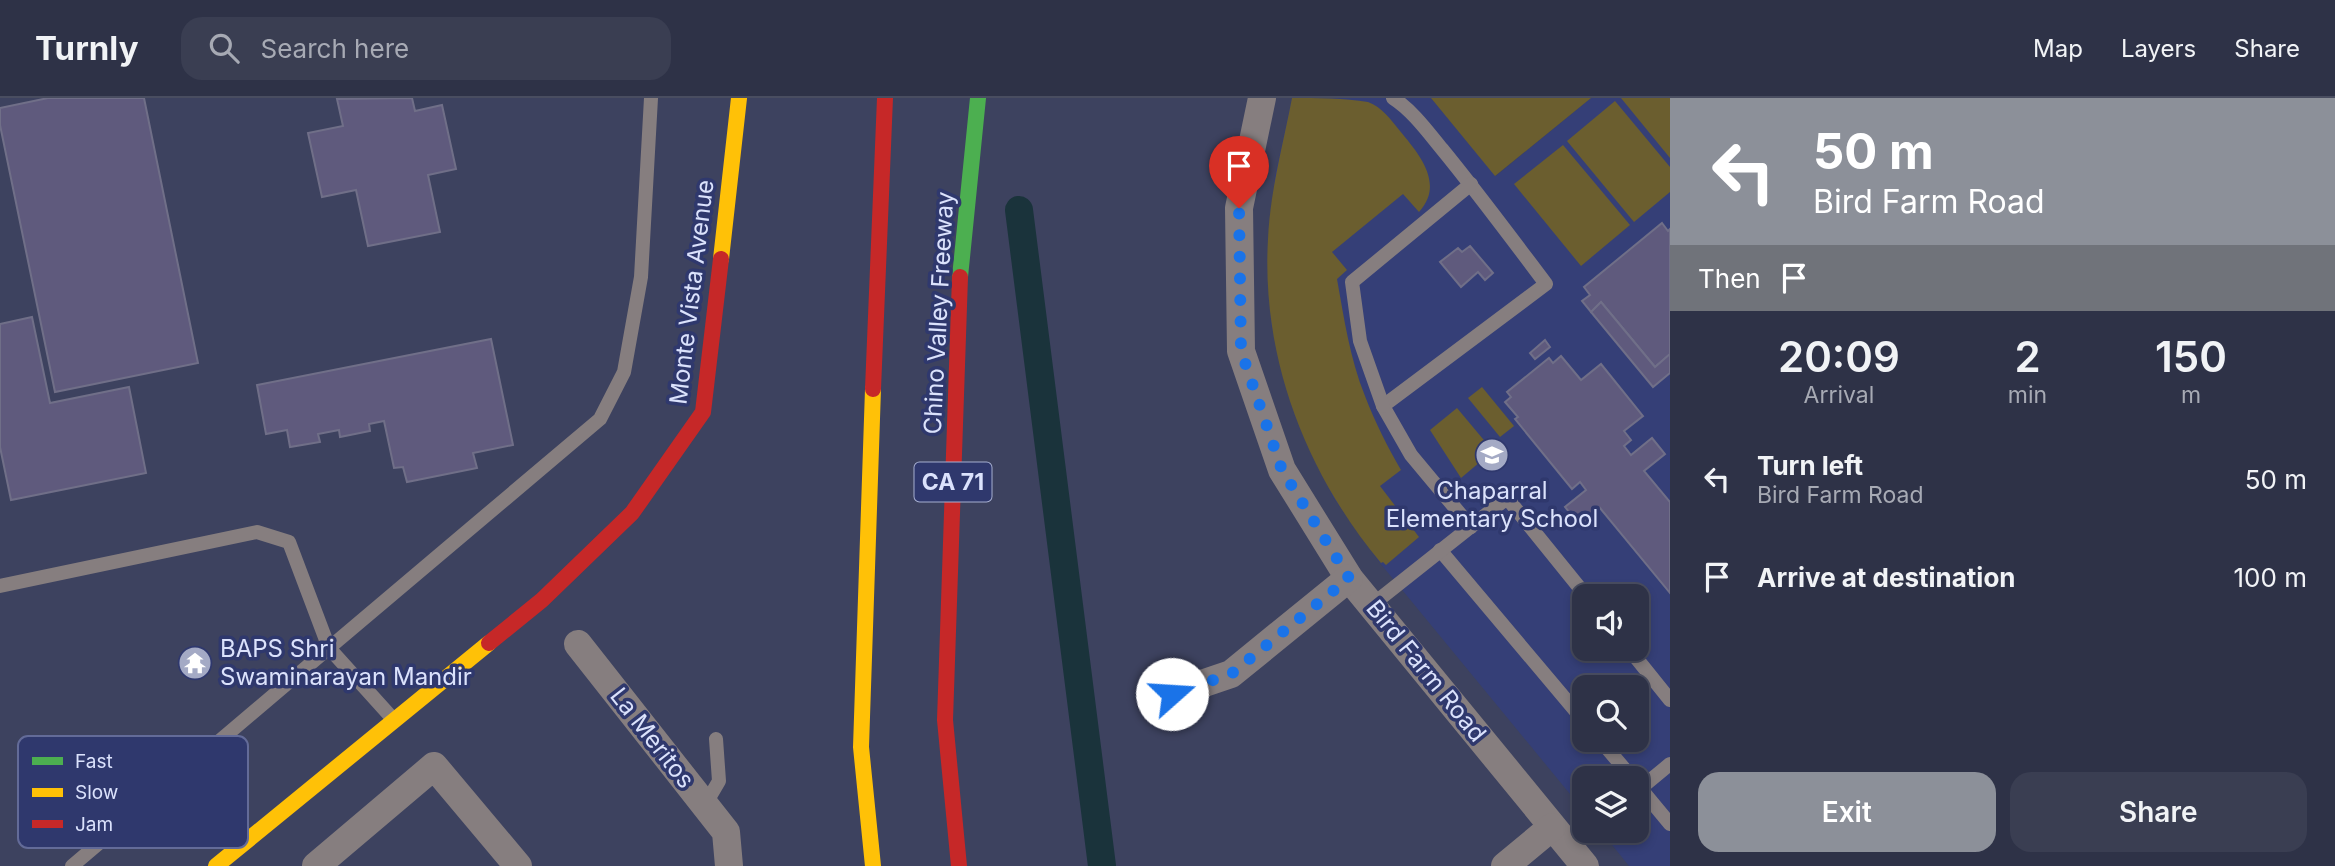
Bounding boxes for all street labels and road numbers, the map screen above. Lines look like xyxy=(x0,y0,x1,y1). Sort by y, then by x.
street label: Monte Vista Avenue xyxy=(663,178,720,406)
street label: Chino Valley Freeway xyxy=(918,191,959,435)
road number: CA 71 xyxy=(914,462,992,502)
street label: Bird Farm Road xyxy=(1360,594,1492,747)
street label: La Meritos xyxy=(604,682,701,794)

